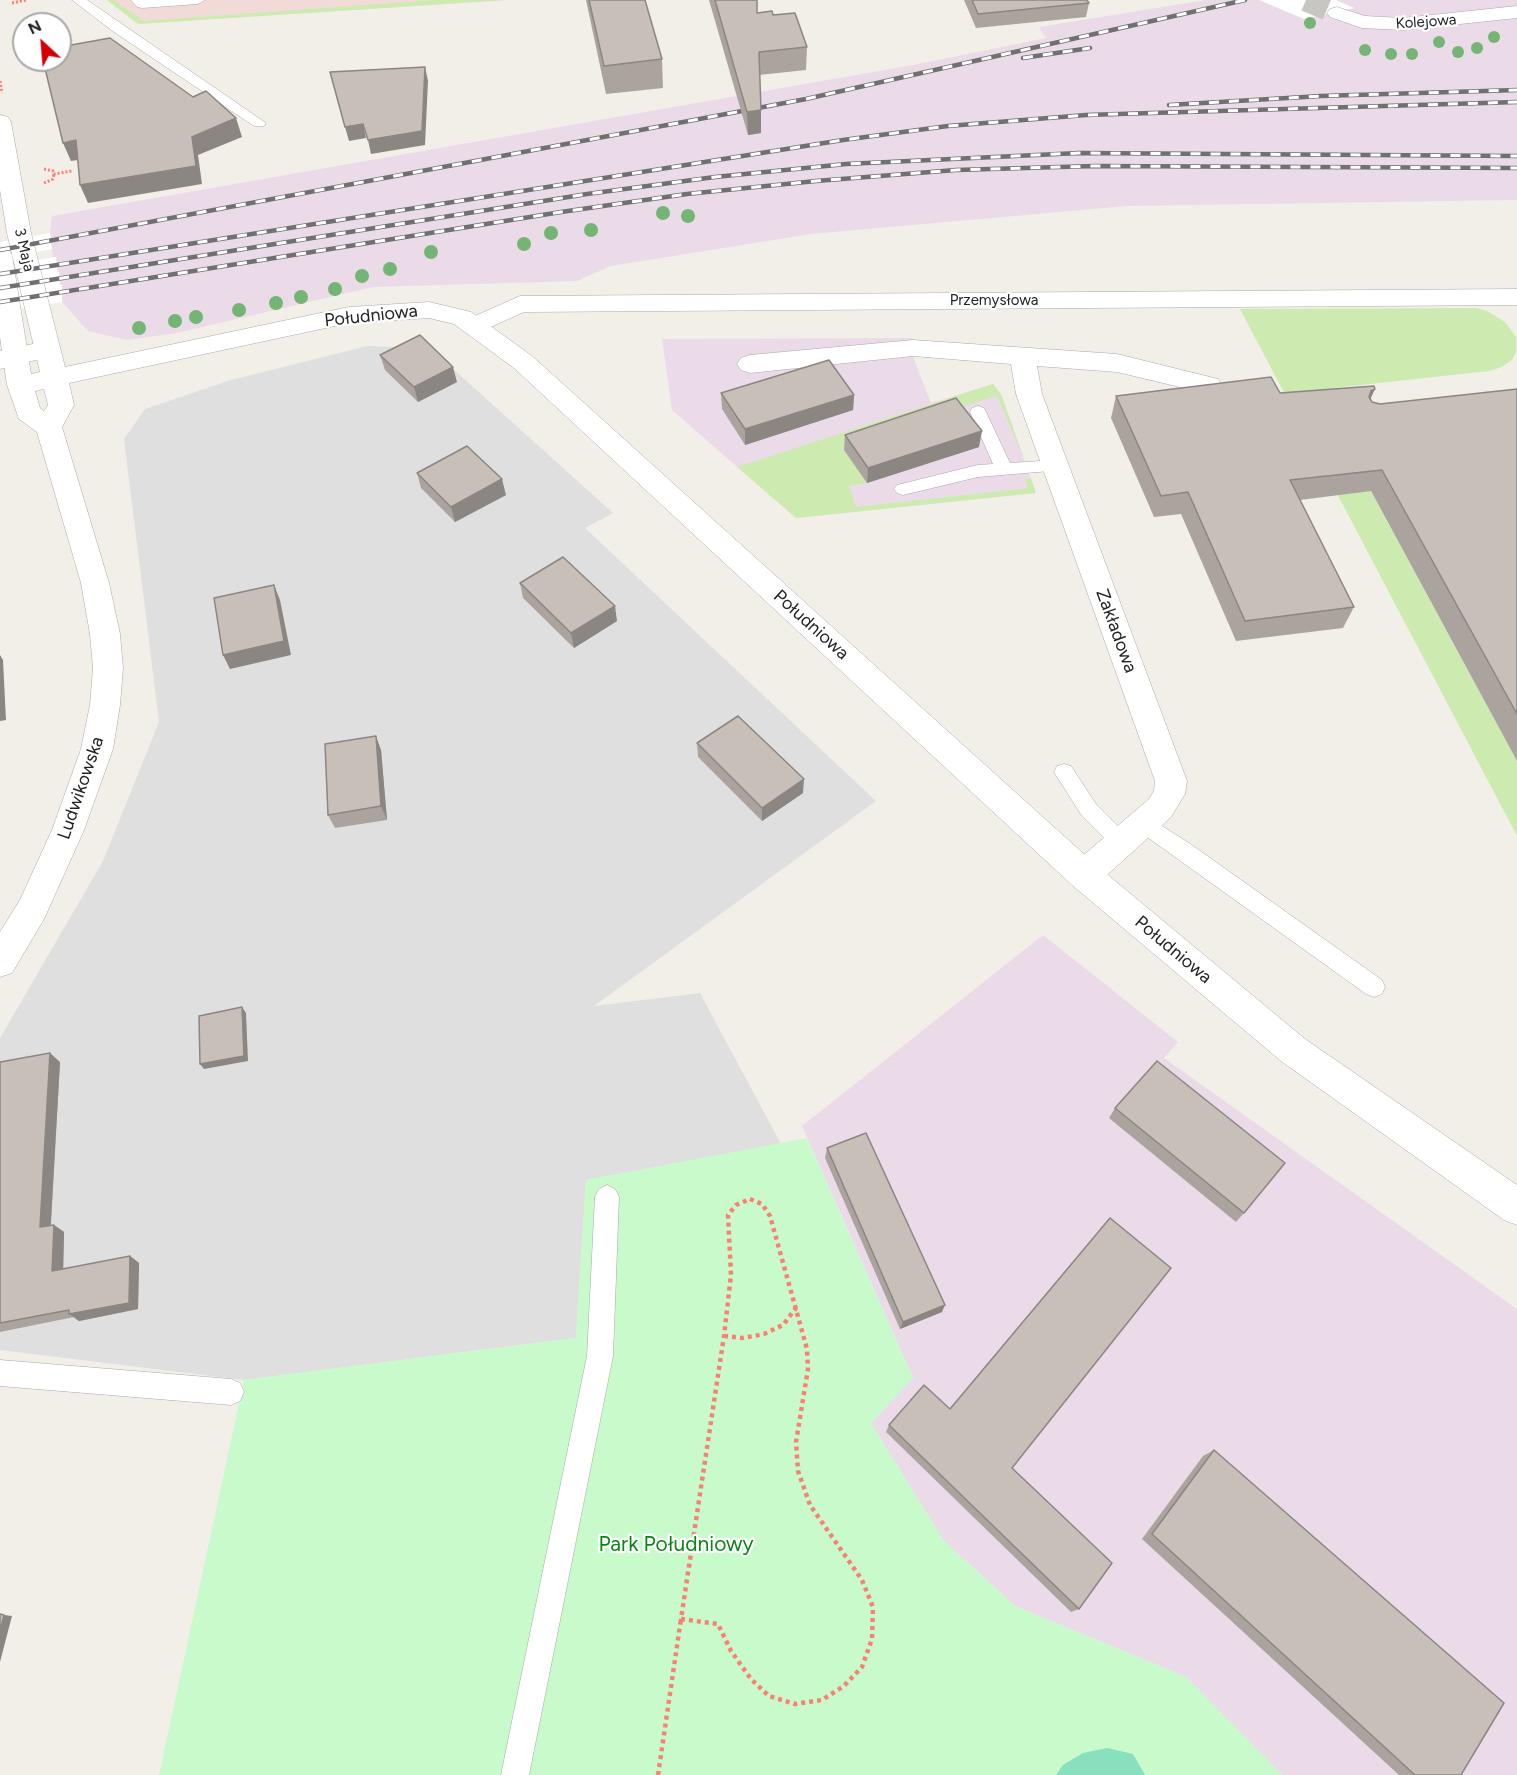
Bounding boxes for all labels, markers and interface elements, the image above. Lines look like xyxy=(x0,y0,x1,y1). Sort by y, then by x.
street label: Kolejowa xyxy=(1395,11,1457,33)
north arrow xyxy=(12,12,72,72)
text: N xyxy=(25,16,44,38)
street label: 3 Maja xyxy=(10,227,38,273)
street label: Przemysłowa xyxy=(950,292,1038,310)
street label: Południowa xyxy=(323,300,419,332)
street label: Południowa xyxy=(769,586,853,664)
street label: Zakładowa xyxy=(1091,586,1141,676)
street label: Ludwikowska xyxy=(53,734,109,842)
street label: Południowa xyxy=(1130,912,1216,988)
park label: Park Południowy xyxy=(598,1532,754,1558)

